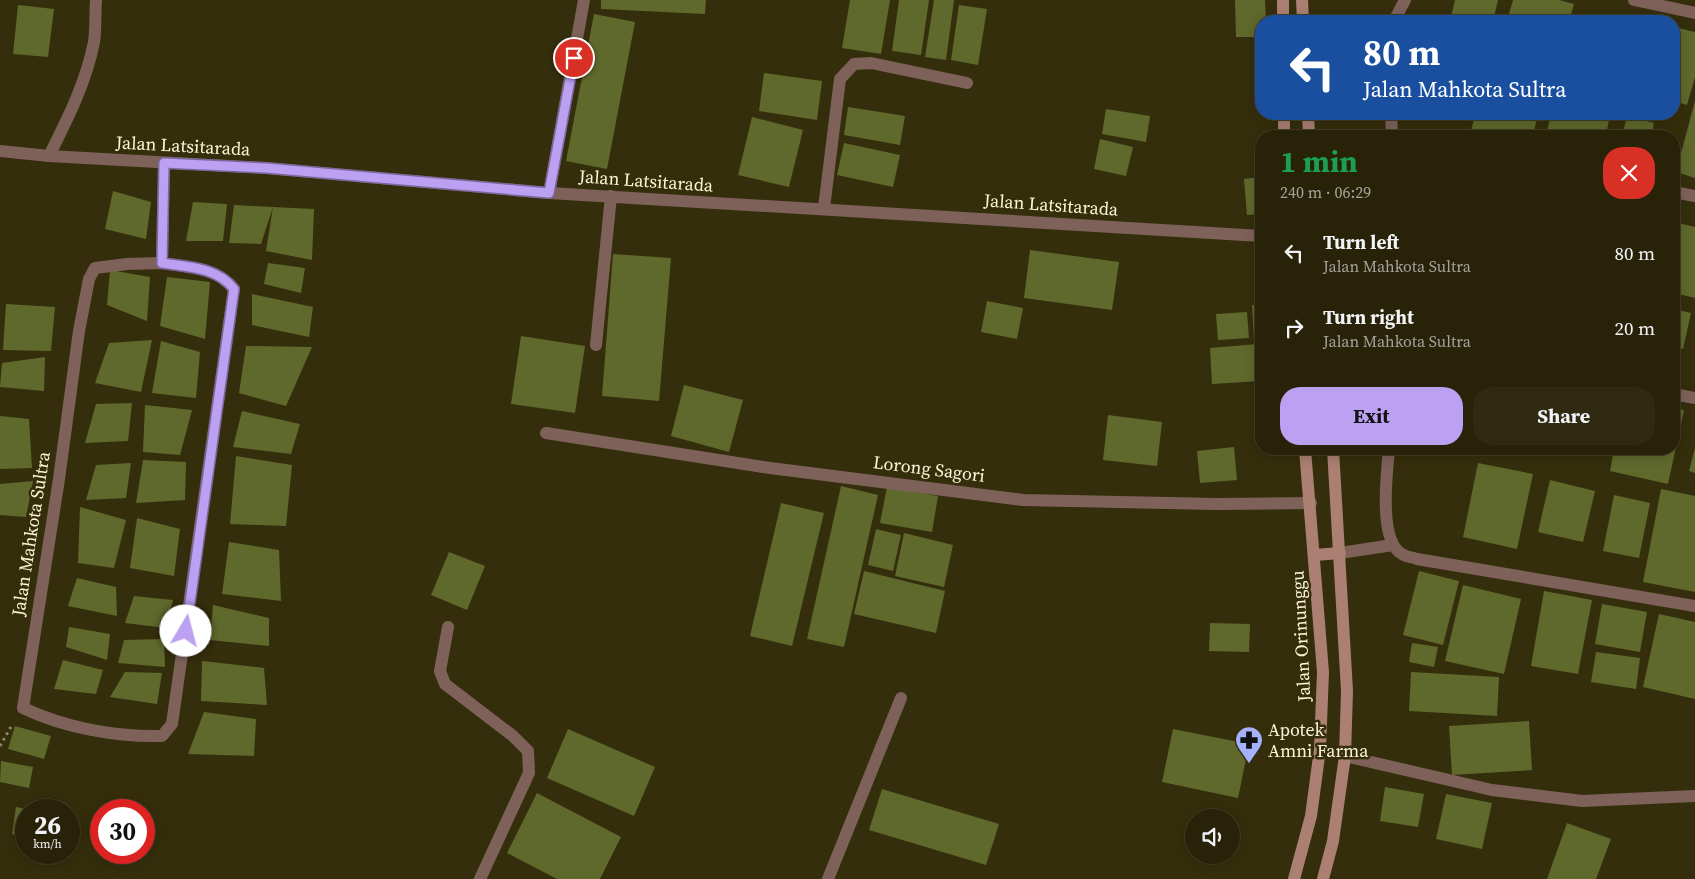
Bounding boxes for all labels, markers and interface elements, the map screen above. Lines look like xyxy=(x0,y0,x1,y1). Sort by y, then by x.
text: 80 m xyxy=(1363,29,1440,77)
icon: left xyxy=(1280,35,1345,100)
pin xyxy=(553,37,595,79)
icon: arrive xyxy=(560,44,588,72)
text: Jalan Mahkota Sultra xyxy=(1363,74,1566,104)
street label: Jalan Latsitarada xyxy=(114,129,252,162)
text: 1 min xyxy=(1280,141,1358,182)
button: close xyxy=(1603,147,1655,199)
street label: Jalan Latsitarada xyxy=(577,163,715,198)
text: 240 m · 06:29 xyxy=(1280,181,1371,203)
street label: Jalan Latsitarada xyxy=(982,187,1120,222)
text: Turn left xyxy=(1323,229,1399,255)
icon: left xyxy=(1280,239,1308,267)
text: 80 m xyxy=(1614,240,1655,266)
text: Jalan Mahkota Sultra xyxy=(1323,255,1471,277)
text: Turn right xyxy=(1323,304,1414,330)
icon: right xyxy=(1280,314,1308,342)
text: 20 m xyxy=(1614,315,1655,341)
text: Jalan Mahkota Sultra xyxy=(1323,330,1471,352)
button: Exit xyxy=(1280,387,1463,445)
button: Share xyxy=(1473,387,1655,445)
street label: Jalan Mahkota Sultra xyxy=(5,449,56,619)
street label: Lorong Sagori xyxy=(872,449,986,488)
street label: Jalan Orinunggu xyxy=(1285,570,1316,703)
position arrow xyxy=(159,604,211,656)
place label: Apotek Amni Farma xyxy=(1268,717,1369,763)
pharmacy icon: Apotek Amni Farma xyxy=(1234,725,1264,764)
speed limit sign: 30 xyxy=(90,799,155,864)
text: 26 xyxy=(34,808,61,842)
map controls xyxy=(1185,809,1240,864)
button: sound xyxy=(1185,809,1240,864)
text: km/h xyxy=(33,836,62,852)

